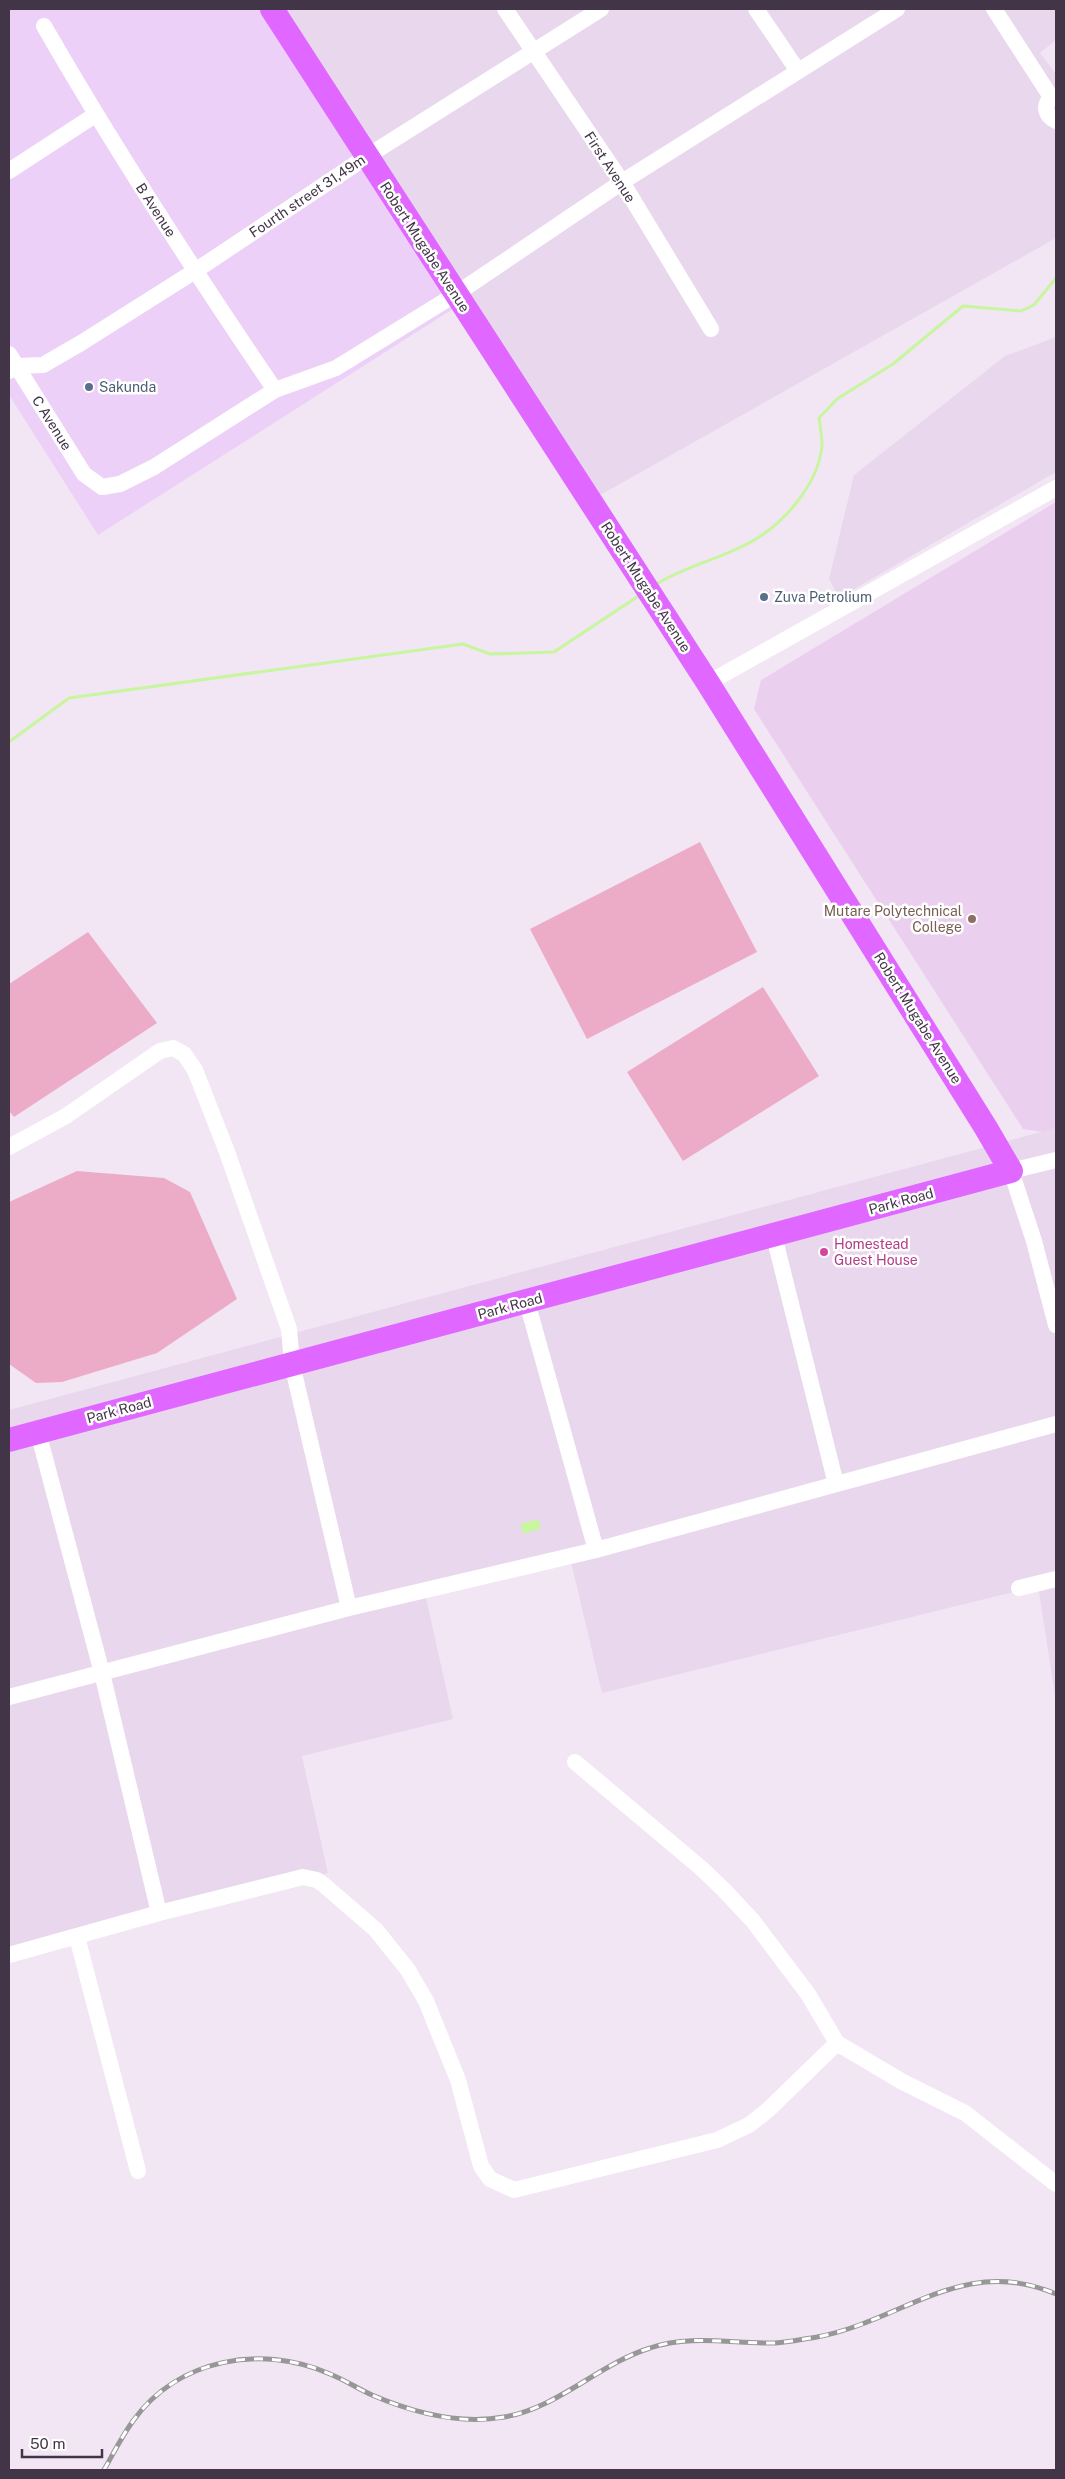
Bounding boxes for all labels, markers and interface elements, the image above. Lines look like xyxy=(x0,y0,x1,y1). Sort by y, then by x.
street label: First Avenue xyxy=(581,129,639,205)
street label: Fourth street 31,49m xyxy=(246,151,368,241)
street label: Robert Mugabe Avenue xyxy=(377,179,473,315)
street label: B Avenue xyxy=(133,180,179,240)
place label: Sakunda xyxy=(99,379,156,395)
marker: Sakunda xyxy=(83,381,95,393)
street label: C Avenue xyxy=(29,393,75,453)
street label: Robert Mugabe Avenue xyxy=(598,519,694,655)
place label: Zuva Petrolium xyxy=(774,589,872,605)
marker: Zuva Petrolium xyxy=(758,591,770,603)
place label: Mutare Polytechnical College xyxy=(824,903,962,935)
marker: Mutare Polytechnical College xyxy=(966,913,978,925)
street label: Robert Mugabe Avenue xyxy=(871,949,965,1087)
street label: Park Road xyxy=(867,1185,935,1217)
place label: Homestead Guest House xyxy=(834,1236,918,1268)
marker: Homestead Guest House xyxy=(818,1246,830,1258)
street label: Park Road xyxy=(476,1290,544,1322)
street label: Park Road xyxy=(85,1394,153,1426)
scale bar xyxy=(22,2426,102,2458)
text: 50 m xyxy=(30,2435,65,2452)

